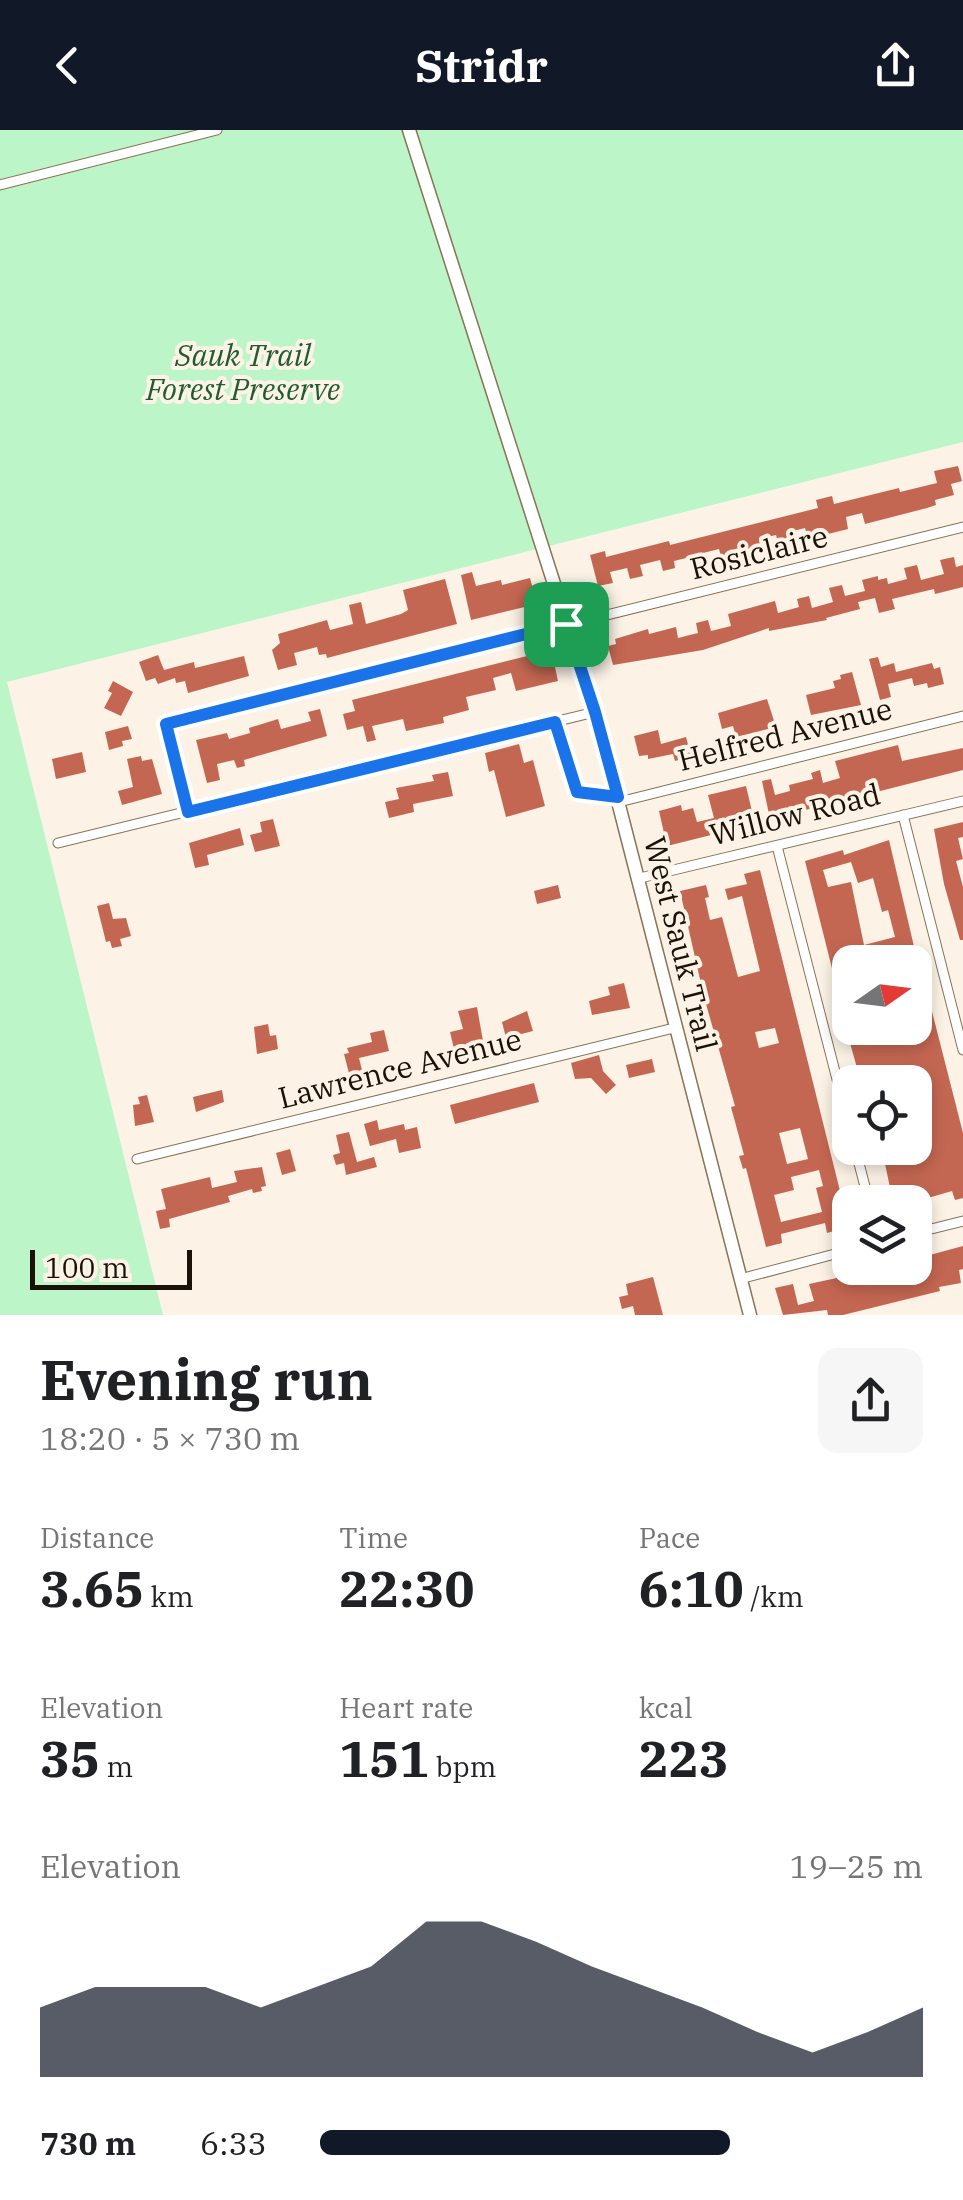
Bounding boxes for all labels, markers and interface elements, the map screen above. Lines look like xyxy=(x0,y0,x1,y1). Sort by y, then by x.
text: Stridr xyxy=(415,36,548,94)
icon: back xyxy=(40,38,95,93)
icon: share xyxy=(868,38,923,93)
park label: Sauk Trail Forest Preserve xyxy=(145,335,340,408)
street label: Rosiclaire xyxy=(686,516,831,587)
pin xyxy=(524,582,609,667)
icon: arrive xyxy=(539,597,594,652)
street label: Helfred Avenue xyxy=(674,688,896,779)
street label: Willow Road xyxy=(705,774,884,854)
street label: West Sauk Trail xyxy=(636,832,727,1055)
north arrow xyxy=(832,945,932,1045)
map controls xyxy=(832,945,932,1285)
street label: Lawrence Avenue xyxy=(274,1018,525,1117)
button: locate xyxy=(832,1065,932,1165)
button: layers xyxy=(832,1185,932,1285)
scale bar xyxy=(30,1245,192,1290)
text: 100 m xyxy=(45,1249,129,1286)
text: Evening run xyxy=(40,1344,373,1415)
button: share xyxy=(818,1348,923,1453)
text: 18:20 · 5 × 730 m xyxy=(40,1417,300,1459)
text: Distance xyxy=(40,1519,154,1556)
text: Time xyxy=(339,1519,408,1556)
text: Pace xyxy=(639,1519,700,1556)
text: 3.65 xyxy=(40,1556,144,1621)
text: 22:30 xyxy=(339,1556,474,1621)
text: 6:10 xyxy=(639,1556,744,1621)
text: km xyxy=(144,1578,194,1615)
text: /km xyxy=(744,1578,804,1615)
text: Elevation xyxy=(40,1689,163,1726)
text: Heart rate xyxy=(339,1689,473,1726)
text: kcal xyxy=(639,1689,693,1726)
text: 35 xyxy=(40,1726,100,1791)
text: 151 xyxy=(339,1726,429,1791)
text: 223 xyxy=(639,1726,729,1791)
text: m xyxy=(100,1748,133,1785)
text: bpm xyxy=(429,1748,496,1785)
text: Elevation xyxy=(40,1845,181,1887)
text: 19–25 m xyxy=(789,1845,923,1887)
text: 730 m xyxy=(40,2122,136,2164)
text: 6:33 xyxy=(200,2122,267,2164)

